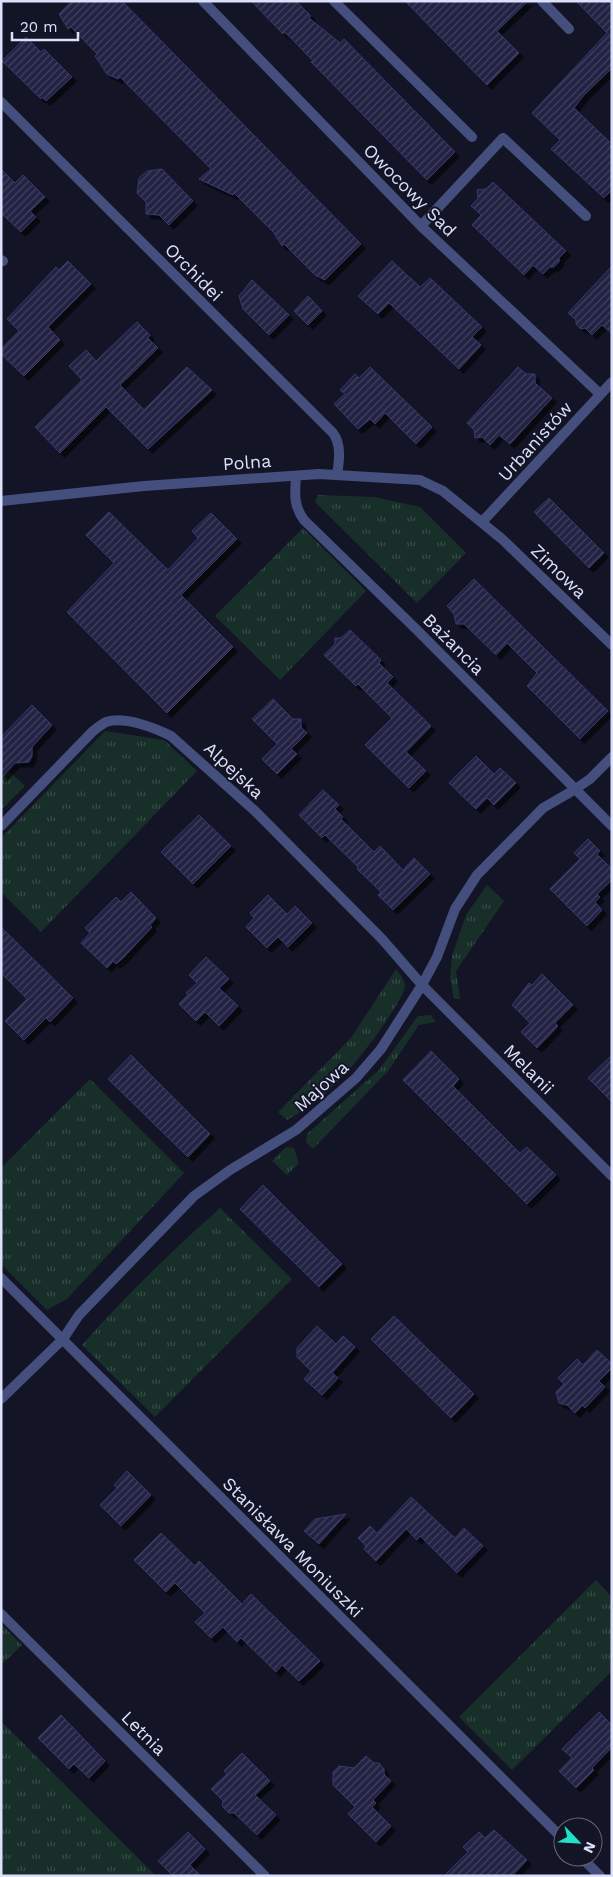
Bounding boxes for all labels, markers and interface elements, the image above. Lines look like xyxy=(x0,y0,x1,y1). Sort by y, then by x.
scale bar xyxy=(12,10,79,42)
text: 20 m xyxy=(20,18,58,36)
street label: Owocowy Sad xyxy=(359,139,461,241)
street label: Orchidei xyxy=(161,239,227,305)
street label: Urbanistów xyxy=(494,397,576,485)
street label: Polna xyxy=(222,450,272,474)
street label: Zimowa xyxy=(527,540,591,602)
street label: Bażancia xyxy=(419,609,489,679)
street label: Alpejska xyxy=(200,737,268,803)
street label: Melanii xyxy=(500,1040,558,1098)
street label: Majowa xyxy=(290,1056,352,1116)
street label: Stanisława Moniuszki xyxy=(219,1473,367,1621)
street label: Letnia xyxy=(117,1706,171,1760)
north arrow xyxy=(553,1817,603,1867)
text: N xyxy=(580,1839,599,1856)

